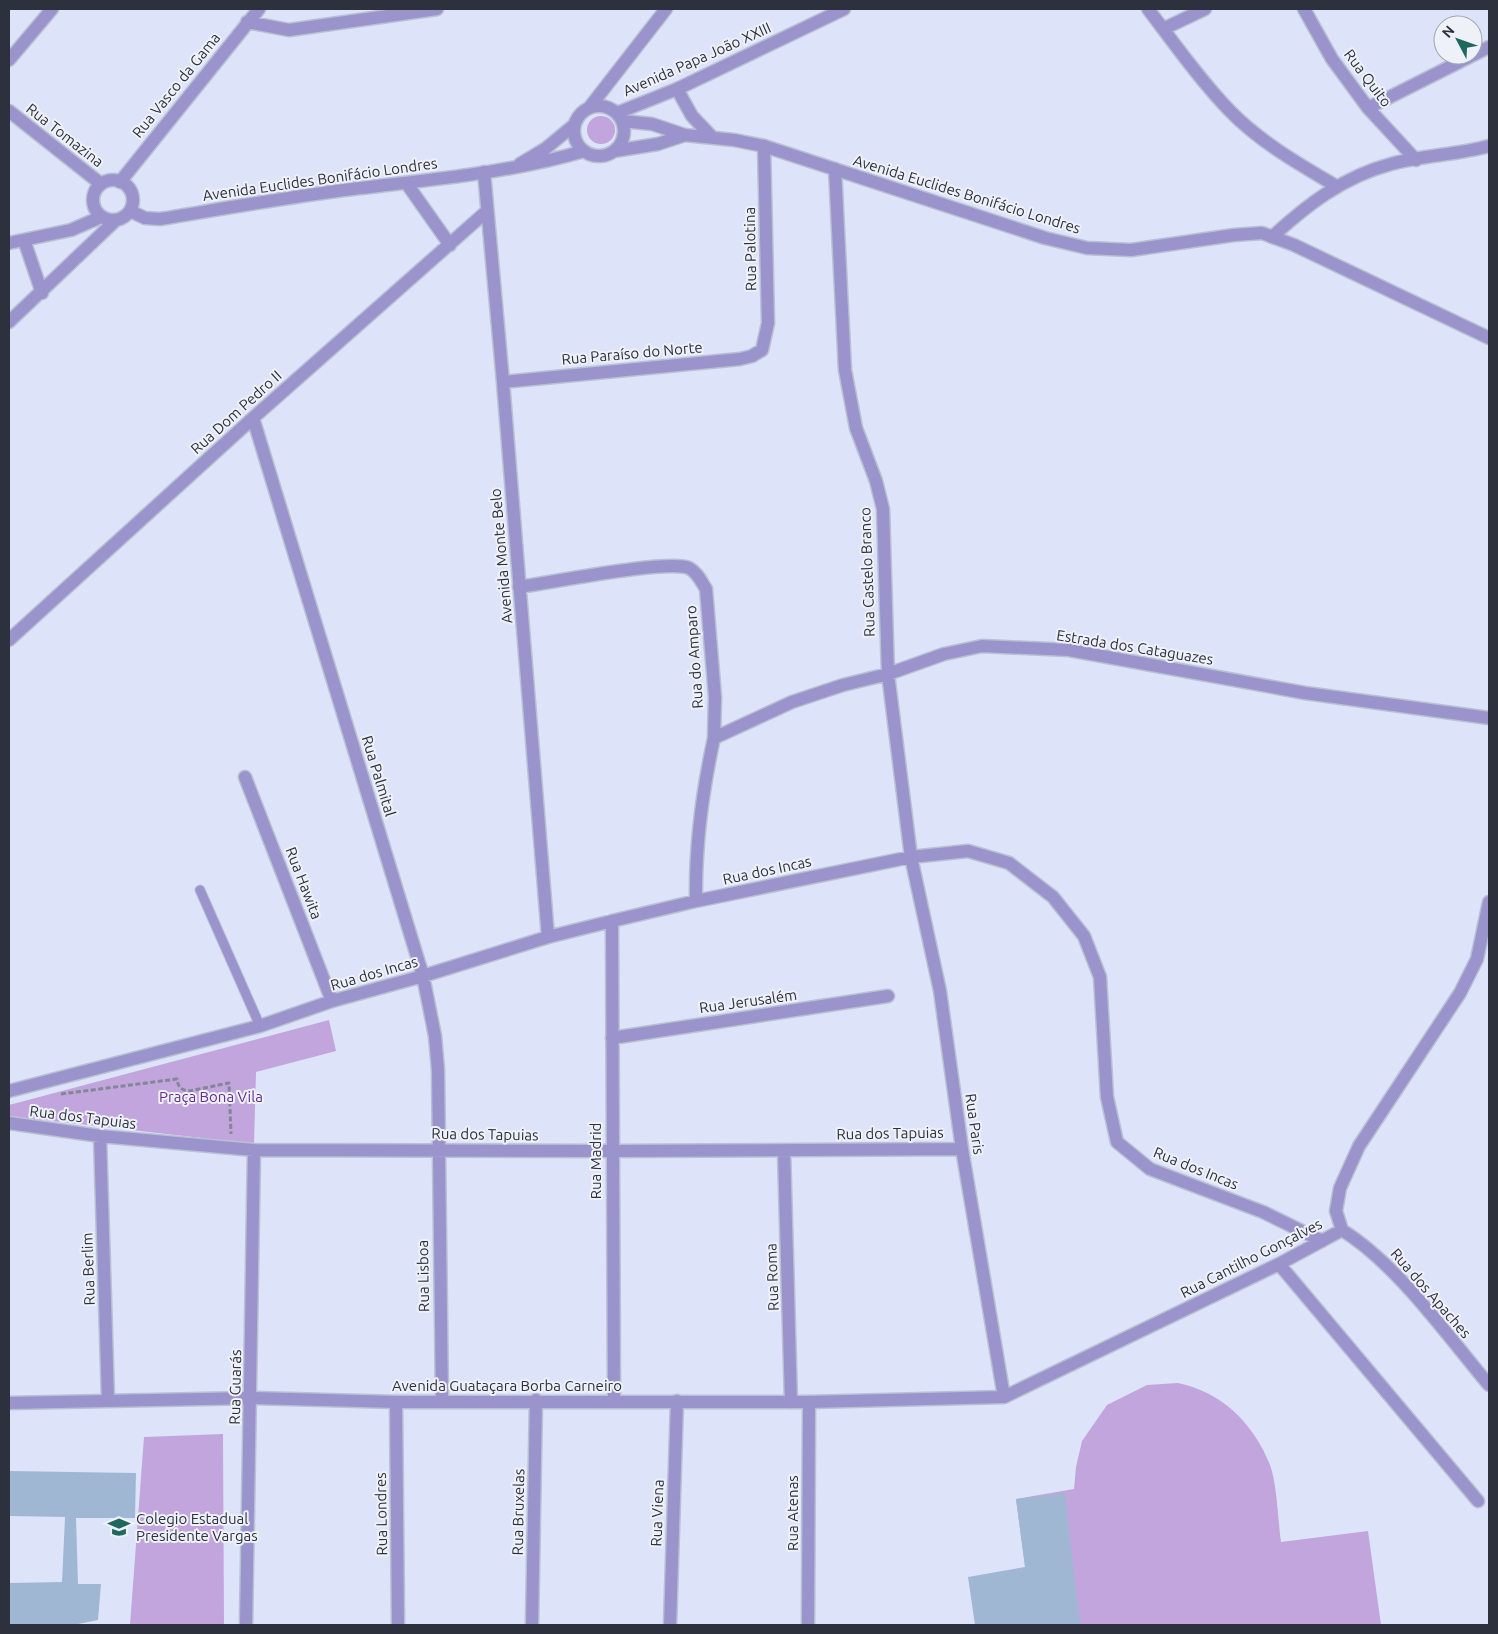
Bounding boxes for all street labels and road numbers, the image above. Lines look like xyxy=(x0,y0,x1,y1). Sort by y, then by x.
street label: Avenida Papa João XXIII xyxy=(620,19,774,99)
street label: Rua Vasco da Gama xyxy=(129,29,223,141)
street label: Rua Quito xyxy=(1341,46,1395,110)
street label: Rua Tomazina xyxy=(23,100,107,170)
street label: Avenida Euclides Bonifácio Londres xyxy=(851,151,1083,237)
street label: Avenida Euclides Bonifácio Londres xyxy=(202,154,438,204)
street label: Rua Palotina xyxy=(741,207,759,291)
street label: Rua Paraíso do Norte xyxy=(561,338,703,368)
street label: Rua Dom Pedro II xyxy=(187,367,285,457)
street label: Avenida Monte Belo xyxy=(487,488,515,624)
street label: Rua Castelo Branco xyxy=(856,507,878,637)
street label: Rua do Amparo xyxy=(682,605,706,709)
street label: Estrada dos Cataguazes xyxy=(1055,626,1215,668)
street label: Rua Palmital xyxy=(359,734,399,819)
street label: Rua Hawita xyxy=(282,844,326,922)
street label: Rua dos Incas xyxy=(721,852,813,888)
street label: Rua dos Incas xyxy=(328,952,420,994)
street label: Rua Jerusalém xyxy=(698,986,798,1016)
street label: Rua Paris xyxy=(962,1092,988,1156)
street label: Rua dos Tapuias xyxy=(29,1102,137,1132)
street label: Rua Madrid xyxy=(587,1123,604,1199)
street label: Rua dos Tapuias xyxy=(836,1124,944,1142)
street label: Rua dos Tapuias xyxy=(431,1125,539,1143)
street label: Rua dos Incas xyxy=(1151,1143,1241,1193)
street label: Rua Cantilho Gonçalves xyxy=(1177,1215,1325,1301)
street label: Rua Berlim xyxy=(78,1232,98,1306)
street label: Rua Lisboa xyxy=(414,1240,432,1312)
street label: Rua Roma xyxy=(762,1243,782,1311)
street label: Rua dos Apaches xyxy=(1387,1245,1475,1341)
street label: Rua Guarás xyxy=(226,1349,244,1425)
street label: Avenida Guataçara Borba Carneiro xyxy=(392,1377,622,1394)
street label: Rua Bruxelas xyxy=(509,1469,527,1555)
street label: Rua Londres xyxy=(372,1472,390,1556)
street label: Rua Atenas xyxy=(784,1475,801,1551)
street label: Rua Viena xyxy=(647,1479,667,1547)

